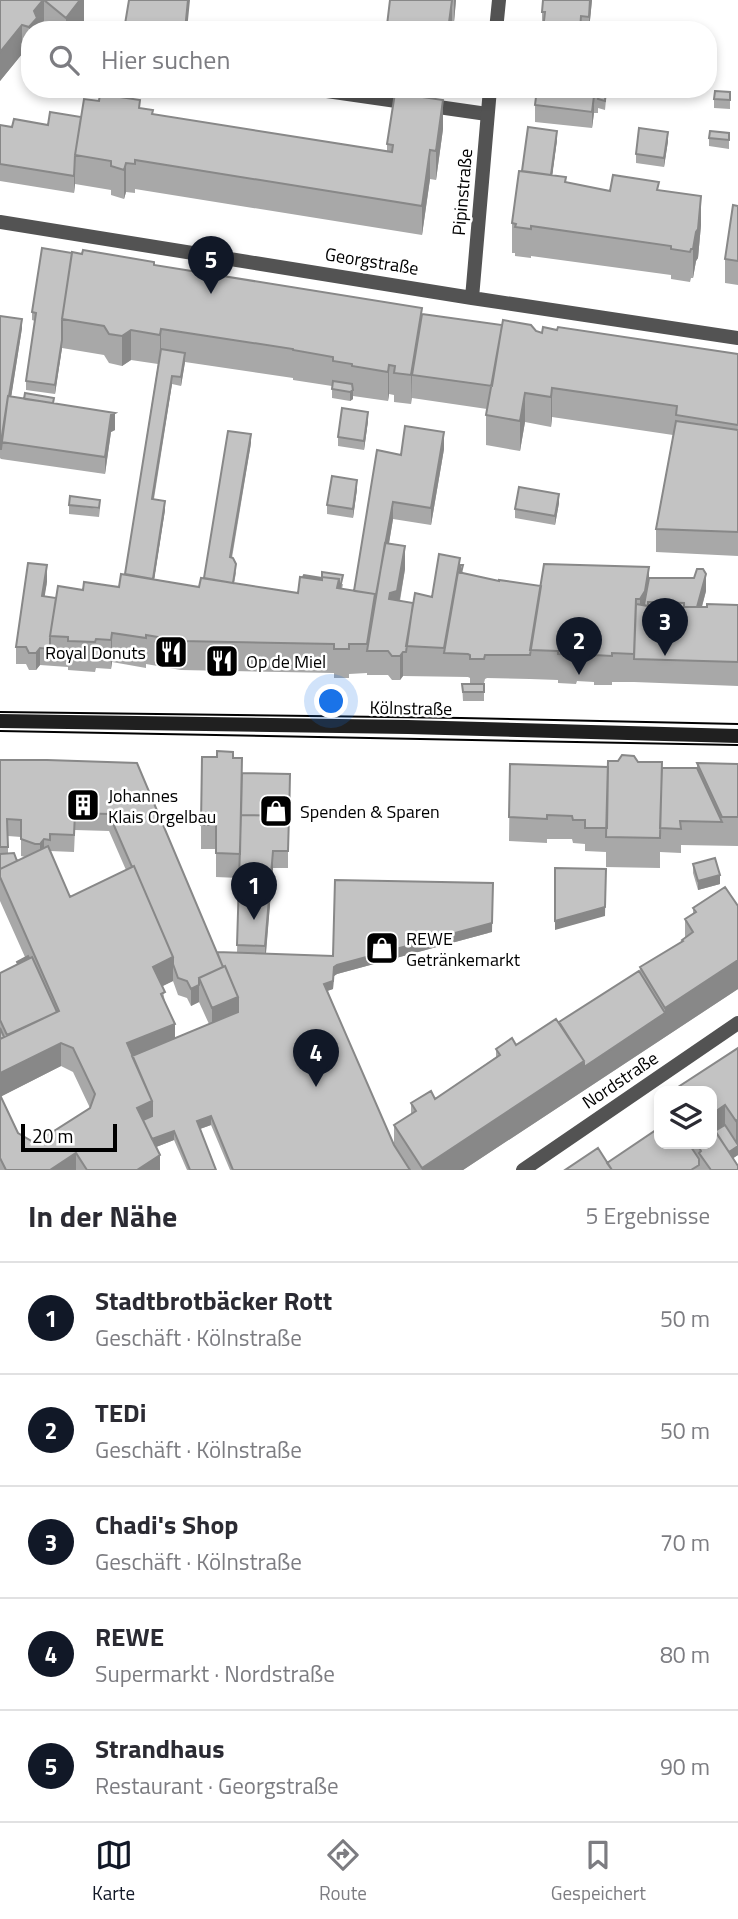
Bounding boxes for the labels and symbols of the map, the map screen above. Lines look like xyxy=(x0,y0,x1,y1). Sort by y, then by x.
street label: Pipinstraße xyxy=(445,147,479,237)
pin: 5 xyxy=(188,236,234,294)
street label: Georgstraße xyxy=(323,240,421,282)
pin: 3 xyxy=(642,598,688,656)
pin: 2 xyxy=(556,617,602,675)
restaurant icon: Royal Donuts xyxy=(152,633,190,671)
place label: Royal Donuts xyxy=(45,639,146,666)
restaurant icon: Op de Miel xyxy=(203,642,241,680)
place label: Op de Miel xyxy=(246,648,326,675)
your location xyxy=(314,684,348,718)
street label: Kölnstraße xyxy=(369,694,453,722)
place label: Johannes Klais Orgelbau xyxy=(108,782,216,830)
building icon: Johannes Klais Orgelbau xyxy=(64,786,102,824)
shop icon: Spenden & Sparen xyxy=(257,792,295,830)
place label: Spenden & Sparen xyxy=(300,798,440,825)
pin: 1 xyxy=(231,862,277,920)
place label: REWE Getränkemarkt xyxy=(406,925,521,973)
shop icon: REWE Getränkemarkt xyxy=(363,929,401,967)
pin: 4 xyxy=(293,1029,339,1087)
street label: Nordstraße xyxy=(577,1045,663,1115)
scale bar xyxy=(21,1121,117,1153)

